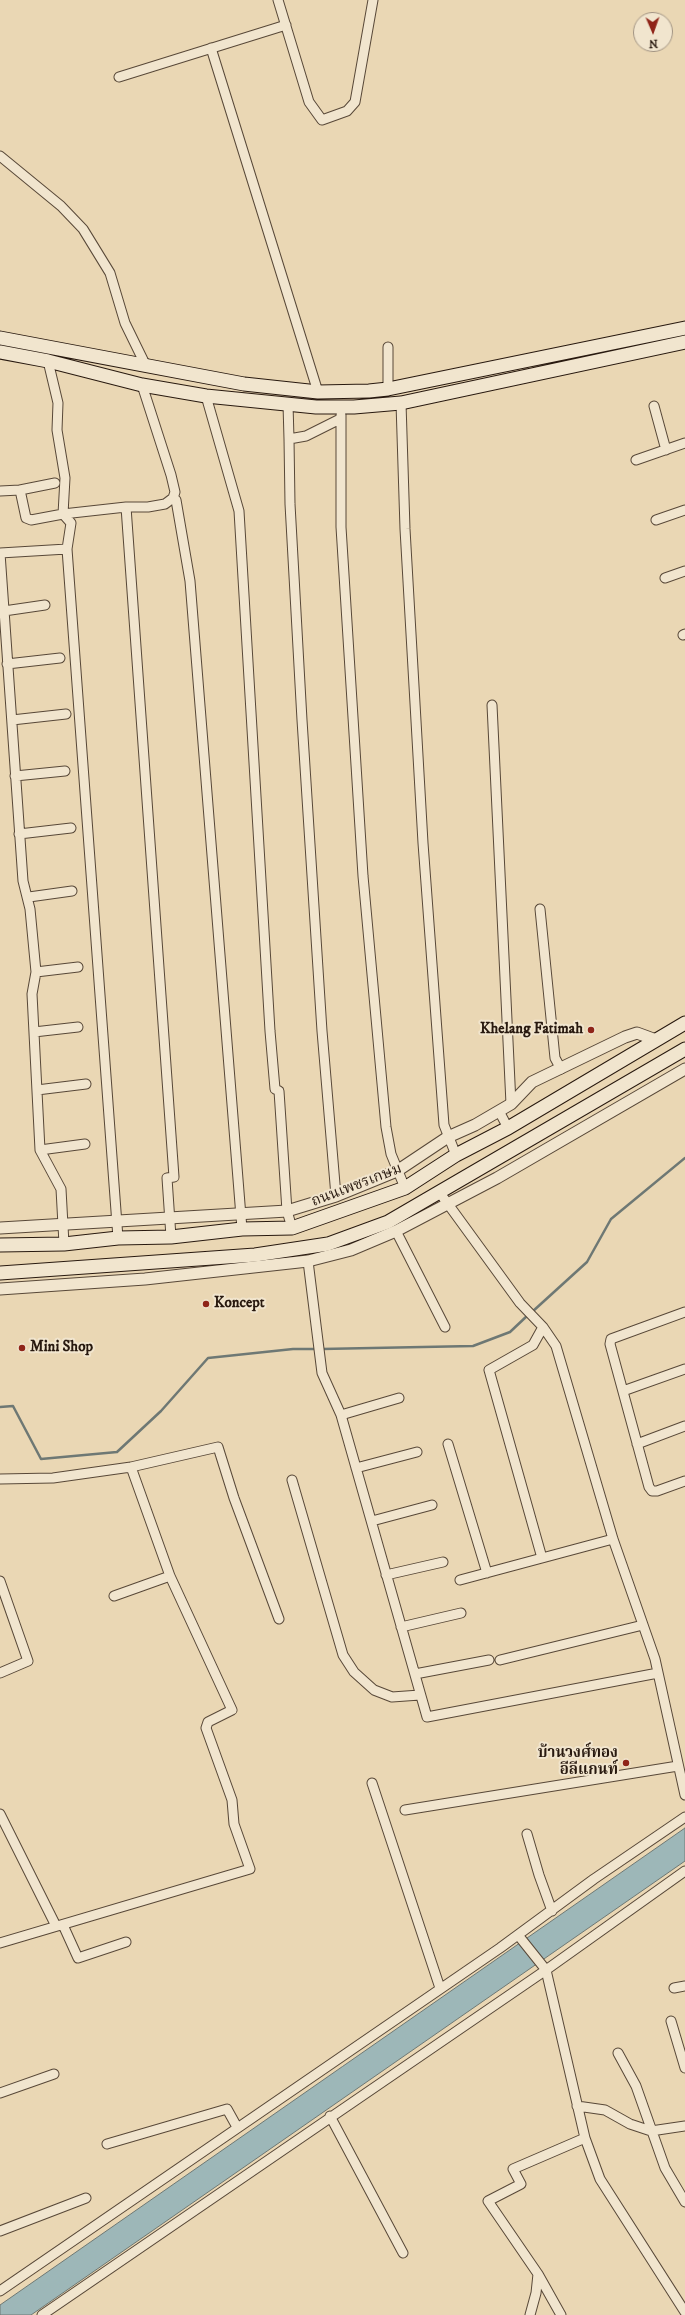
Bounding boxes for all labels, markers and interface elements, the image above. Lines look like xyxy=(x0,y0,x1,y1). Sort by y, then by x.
north arrow xyxy=(633,12,673,52)
text: N xyxy=(649,36,658,50)
place label: Khelang Fatimah xyxy=(480,1021,583,1039)
marker: Khelang Fatimah xyxy=(586,1025,596,1035)
street label: ถนนเพชรเกษม xyxy=(309,1160,405,1212)
place label: Koncept xyxy=(214,1295,264,1313)
marker: Koncept xyxy=(201,1299,211,1309)
place label: Mini Shop xyxy=(30,1339,93,1357)
marker: Mini Shop xyxy=(17,1343,27,1353)
place label: บ้านวงศ์ทอง อีลีแกนท์ xyxy=(538,1745,618,1780)
marker: บ้านวงศ์ทอง อีลีแกนท์ xyxy=(621,1758,631,1768)

